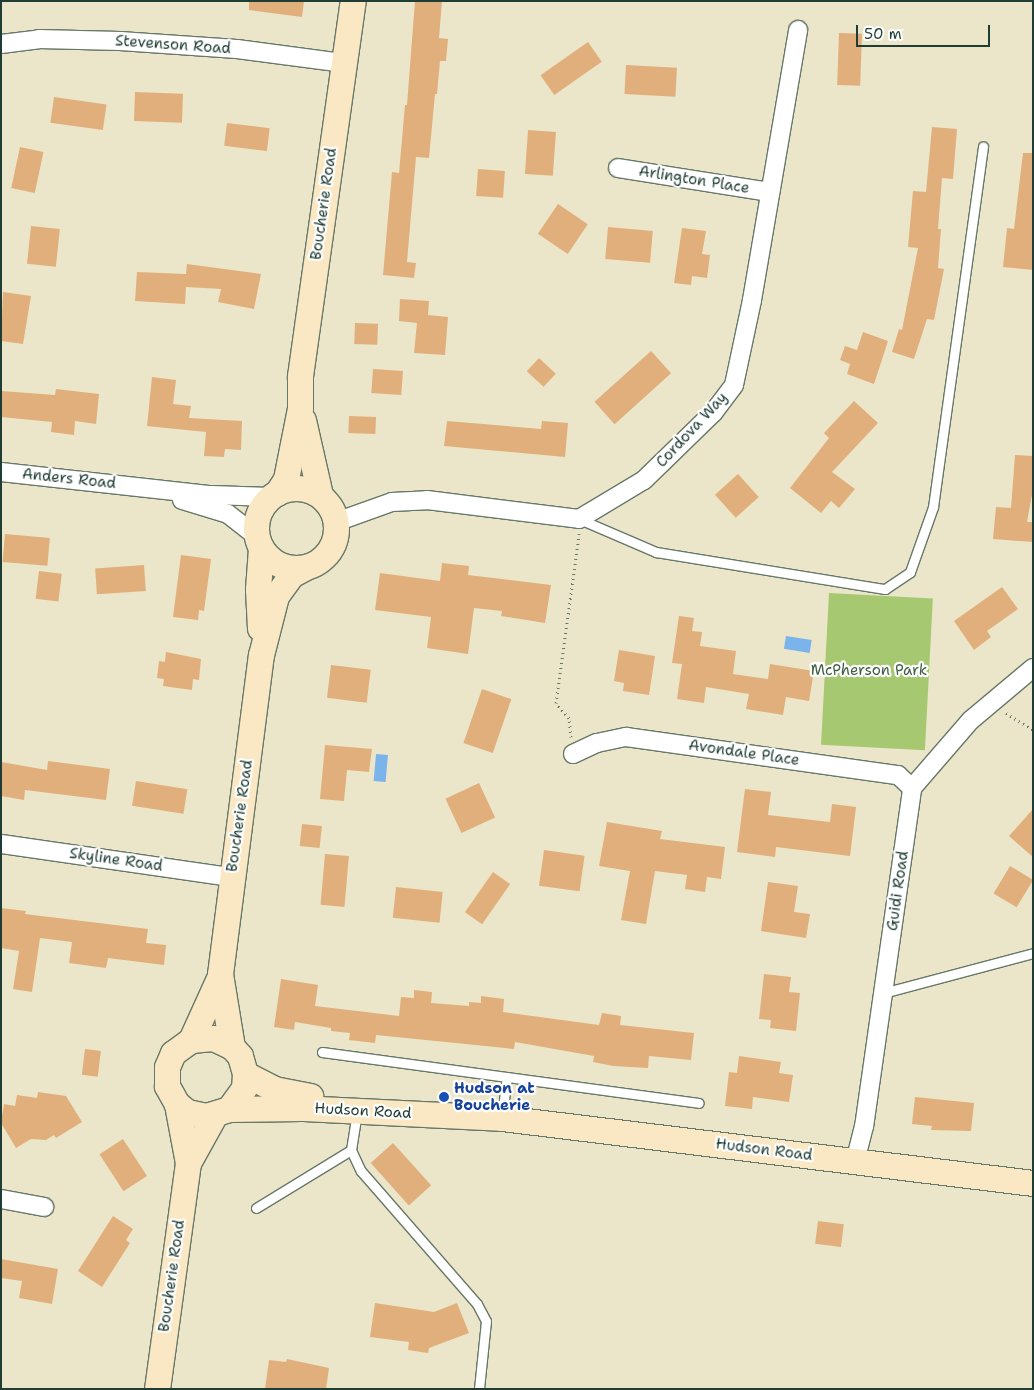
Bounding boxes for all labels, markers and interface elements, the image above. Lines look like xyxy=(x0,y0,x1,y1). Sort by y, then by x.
scale bar xyxy=(859,15,993,47)
text: 50 m xyxy=(864,24,902,44)
street label: Stevenson Road xyxy=(115,32,231,58)
street label: Boucherie Road xyxy=(307,147,341,261)
street label: Arlington Place xyxy=(637,162,751,198)
street label: Cordova Way xyxy=(653,389,731,471)
street label: Anders Road xyxy=(21,465,117,493)
park label: McPherson Park xyxy=(811,662,927,680)
street label: Avondale Place xyxy=(687,736,801,770)
street label: Boucherie Road xyxy=(223,759,257,873)
street label: Skyline Road xyxy=(68,845,164,875)
street label: Guidi Road xyxy=(883,850,913,932)
place label: Hudson at Boucherie xyxy=(454,1079,535,1114)
marker: Hudson at Boucherie xyxy=(438,1091,450,1103)
street label: Hudson Road xyxy=(314,1099,412,1123)
street label: Hudson Road xyxy=(715,1135,813,1165)
street label: Boucherie Road xyxy=(155,1219,189,1333)

